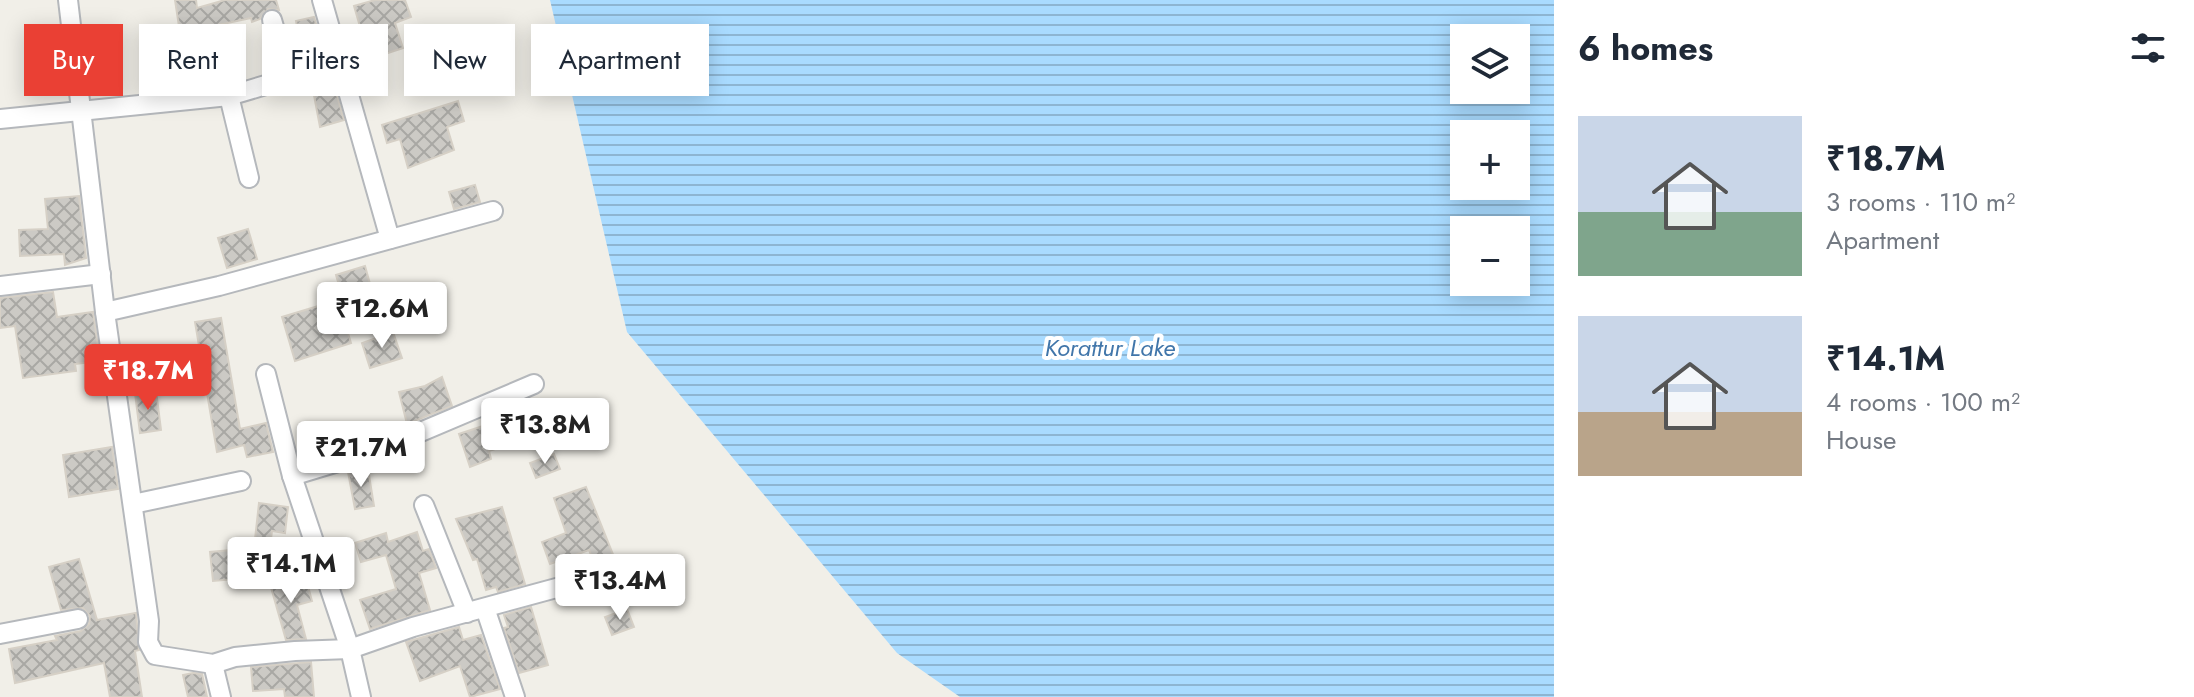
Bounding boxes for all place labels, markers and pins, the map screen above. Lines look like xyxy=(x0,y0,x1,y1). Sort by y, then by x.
pin: ₹12.6M xyxy=(317,282,447,350)
pin: ₹18.7M xyxy=(83,344,213,412)
pin: ₹13.8M xyxy=(480,398,610,466)
pin: ₹21.7M xyxy=(296,421,426,489)
pin: ₹14.1M xyxy=(226,537,356,605)
pin: ₹13.4M xyxy=(555,554,685,622)

